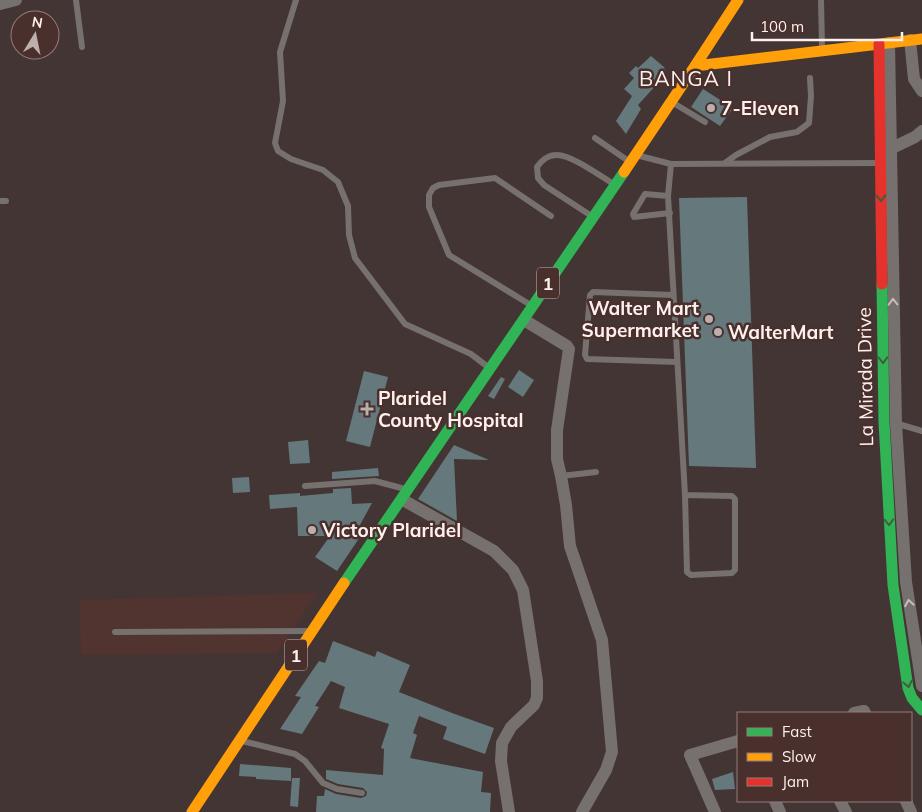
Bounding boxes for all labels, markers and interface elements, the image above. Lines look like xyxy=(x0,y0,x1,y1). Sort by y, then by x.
north arrow xyxy=(10,10,60,60)
scale bar xyxy=(752,10,902,42)
text: N xyxy=(30,12,44,32)
text: 100 m xyxy=(760,17,804,36)
district label: BANGA I xyxy=(639,65,733,91)
place label: 7-Eleven xyxy=(721,96,799,120)
marker: 7-Eleven xyxy=(705,102,717,114)
one-way arrow xyxy=(876,194,886,202)
road number: 1 xyxy=(537,268,559,298)
place label: Walter Mart Supermarket xyxy=(582,296,699,342)
one-way arrow xyxy=(888,297,899,305)
street label: La Mirada Drive xyxy=(852,307,878,447)
marker: Walter Mart Supermarket xyxy=(703,313,715,325)
place label: WalterMart xyxy=(728,320,833,344)
marker: WalterMart xyxy=(712,326,724,338)
one-way arrow xyxy=(878,356,889,364)
place label: Plaridel County Hospital xyxy=(378,386,523,432)
marker: Plaridel County Hospital xyxy=(360,402,374,416)
place label: Victory Plaridel xyxy=(321,518,461,542)
one-way arrow xyxy=(884,519,895,527)
marker: Victory Plaridel xyxy=(306,524,318,536)
one-way arrow xyxy=(905,599,915,608)
road number: 1 xyxy=(285,640,307,670)
one-way arrow xyxy=(902,679,913,688)
legend xyxy=(737,712,912,802)
text: Fast xyxy=(782,722,812,741)
text: Slow xyxy=(782,747,816,766)
text: Jam xyxy=(782,772,809,791)

